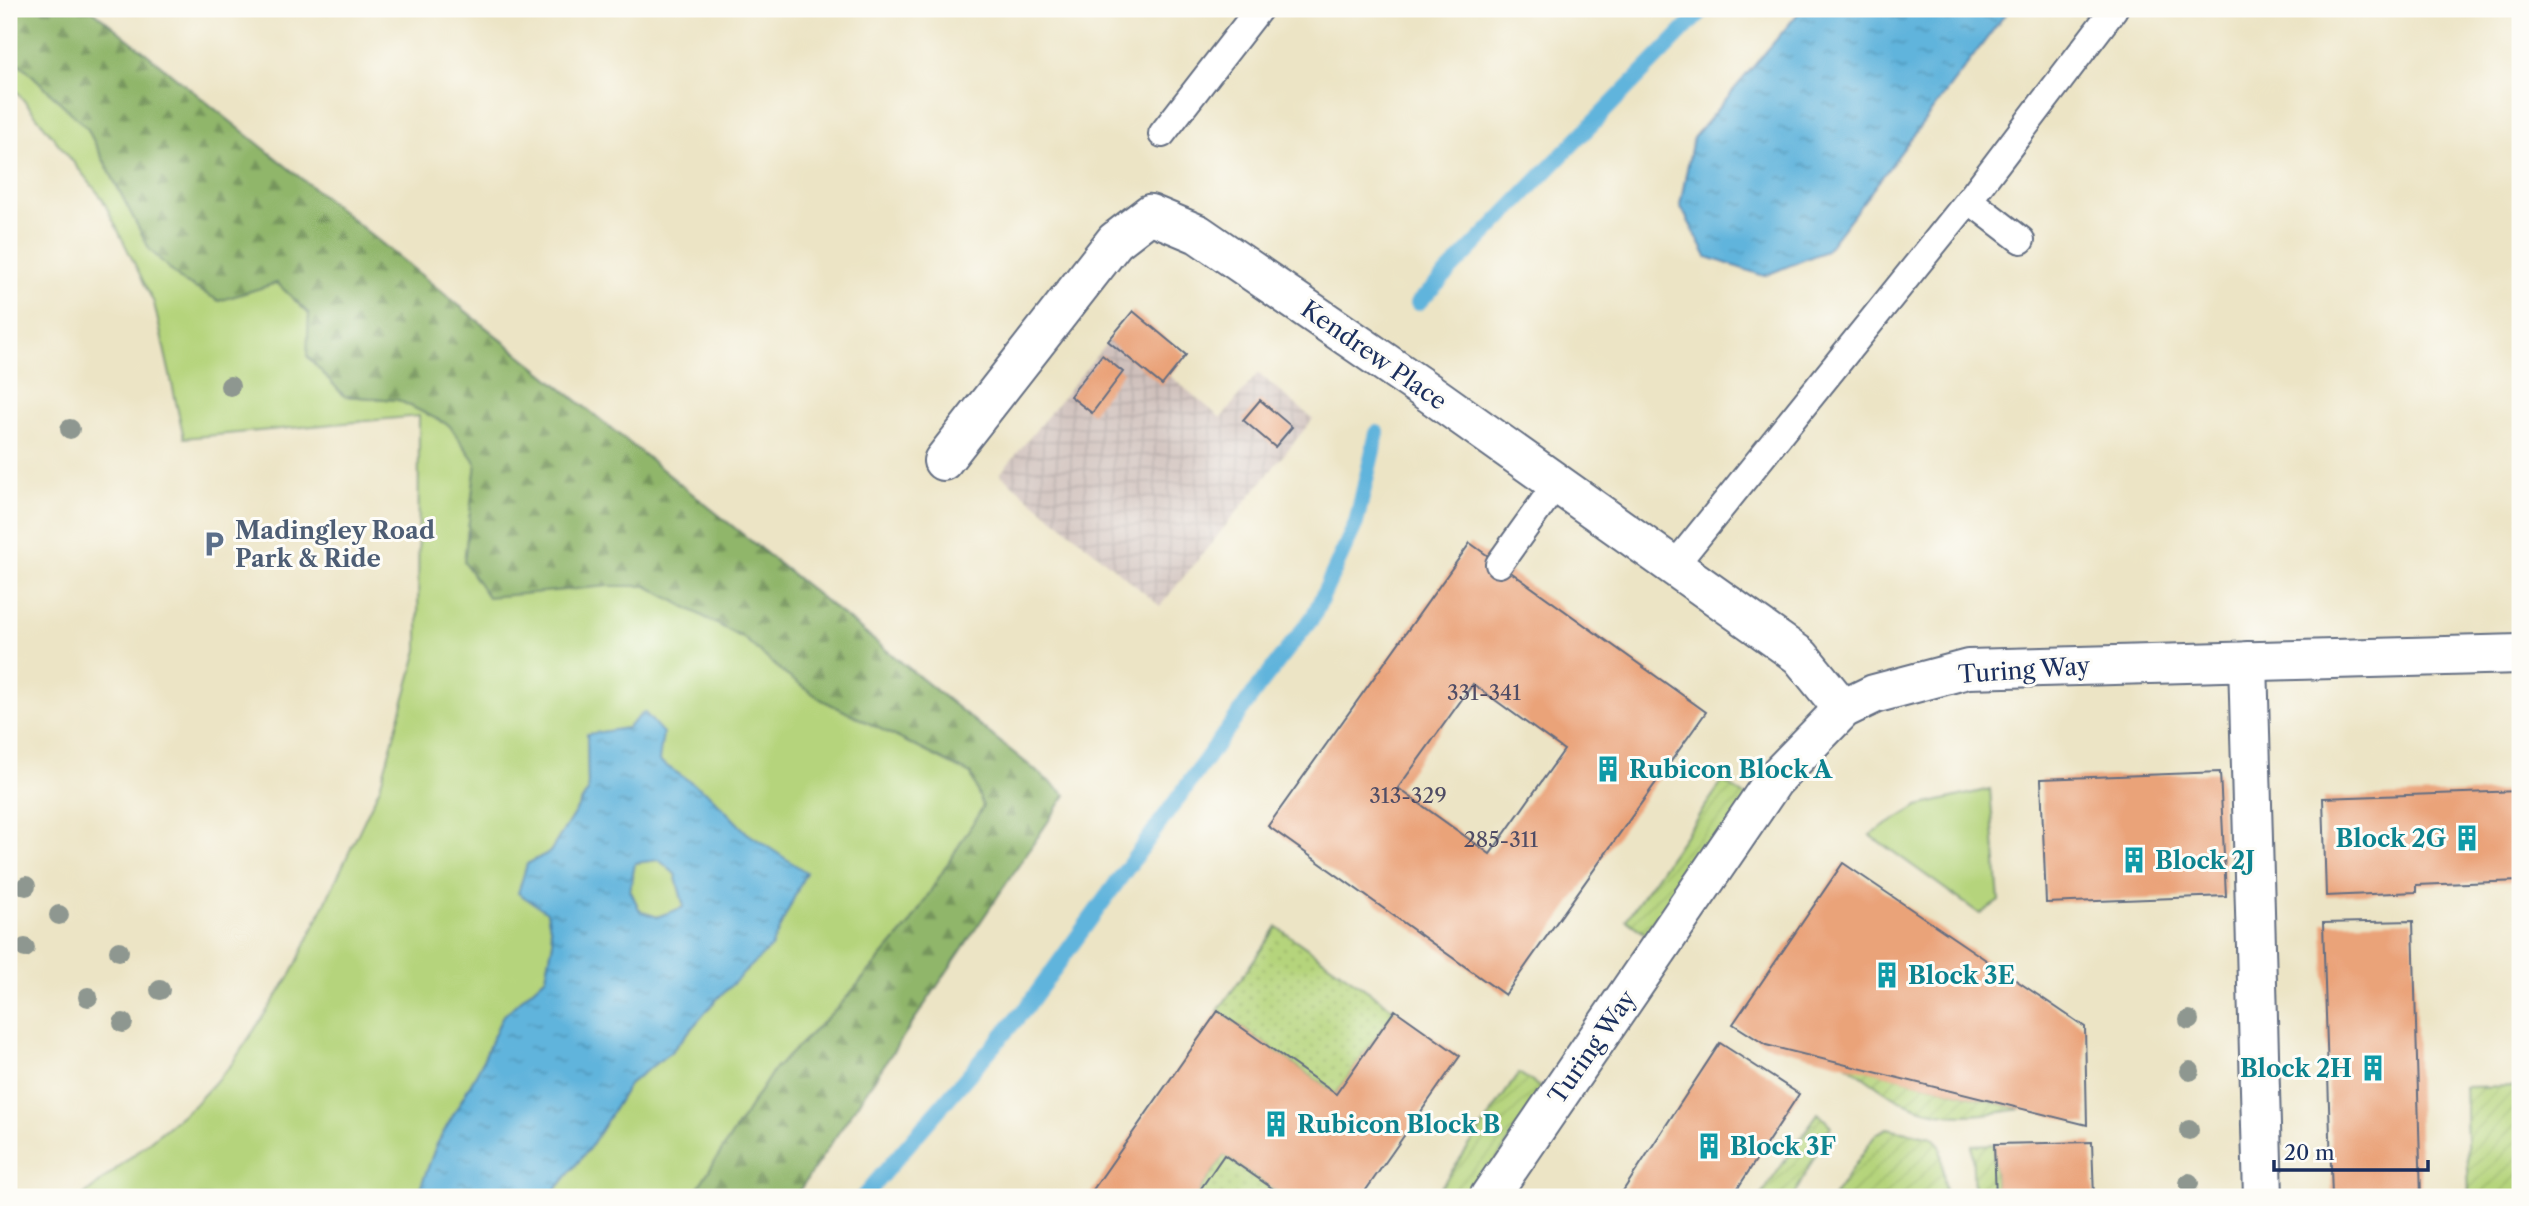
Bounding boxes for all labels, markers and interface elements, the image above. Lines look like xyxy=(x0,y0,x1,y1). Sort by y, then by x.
street label: Kendrew Place xyxy=(1296,294,1452,416)
place label: Madingley Road Park & Ride xyxy=(235,516,435,573)
parking icon: Madingley Road Park & Ride xyxy=(199,529,229,559)
street label: Turing Way xyxy=(1957,651,2092,689)
house number: 331-341 xyxy=(1447,680,1521,705)
building icon: Rubicon Block A xyxy=(1593,754,1623,784)
place label: Rubicon Block A xyxy=(1629,755,1834,784)
house number: 313-329 xyxy=(1369,783,1447,808)
building icon: Block 2G xyxy=(2452,823,2482,853)
place label: Block 2G xyxy=(2336,824,2446,853)
house number: 285-311 xyxy=(1464,827,1539,852)
building icon: Block 2J xyxy=(2119,845,2149,875)
place label: Block 2J xyxy=(2155,846,2255,875)
building icon: Block 3E xyxy=(1872,960,1902,990)
place label: Block 3E xyxy=(1908,961,2015,990)
street label: Turing Way xyxy=(1542,984,1642,1109)
building icon: Block 2H xyxy=(2358,1053,2388,1083)
place label: Block 2H xyxy=(2240,1054,2352,1083)
building icon: Rubicon Block B xyxy=(1261,1109,1291,1139)
place label: Rubicon Block B xyxy=(1297,1110,1500,1139)
scale bar xyxy=(2274,1129,2428,1173)
building icon: Block 3F xyxy=(1694,1131,1724,1161)
place label: Block 3F xyxy=(1730,1132,1836,1161)
text: 20 m xyxy=(2284,1140,2335,1165)

